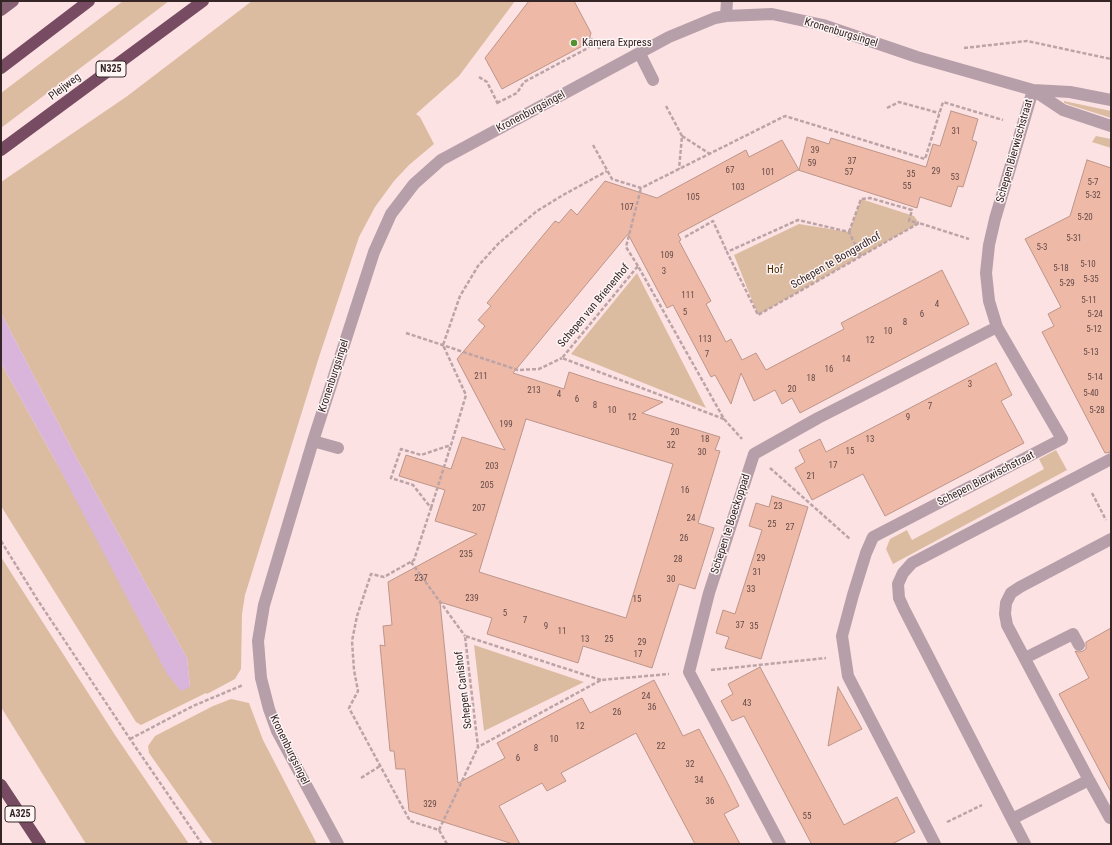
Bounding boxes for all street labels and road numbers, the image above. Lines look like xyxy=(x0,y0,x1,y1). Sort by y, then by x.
street label: Kronenburgsingel xyxy=(803,16,879,50)
road number: N325 xyxy=(96,61,126,77)
street label: Pleijweg xyxy=(46,71,84,103)
street label: Kronenburgsingel xyxy=(494,88,568,136)
street label: Schepen Bierwischstraat xyxy=(994,98,1036,204)
street label: Schepen te Bongardhof xyxy=(789,230,883,292)
street label: Schepen van Brienenhof xyxy=(555,262,633,350)
street label: Kronenburgsingel xyxy=(316,338,352,414)
street label: Schepen Bierwischstraat xyxy=(935,449,1037,509)
street label: Schepen te Boeckoppad xyxy=(709,472,753,576)
street label: Schepen Canishof xyxy=(453,650,475,730)
street label: Kronenburgsingel xyxy=(266,713,312,787)
road number: A325 xyxy=(5,806,35,822)

